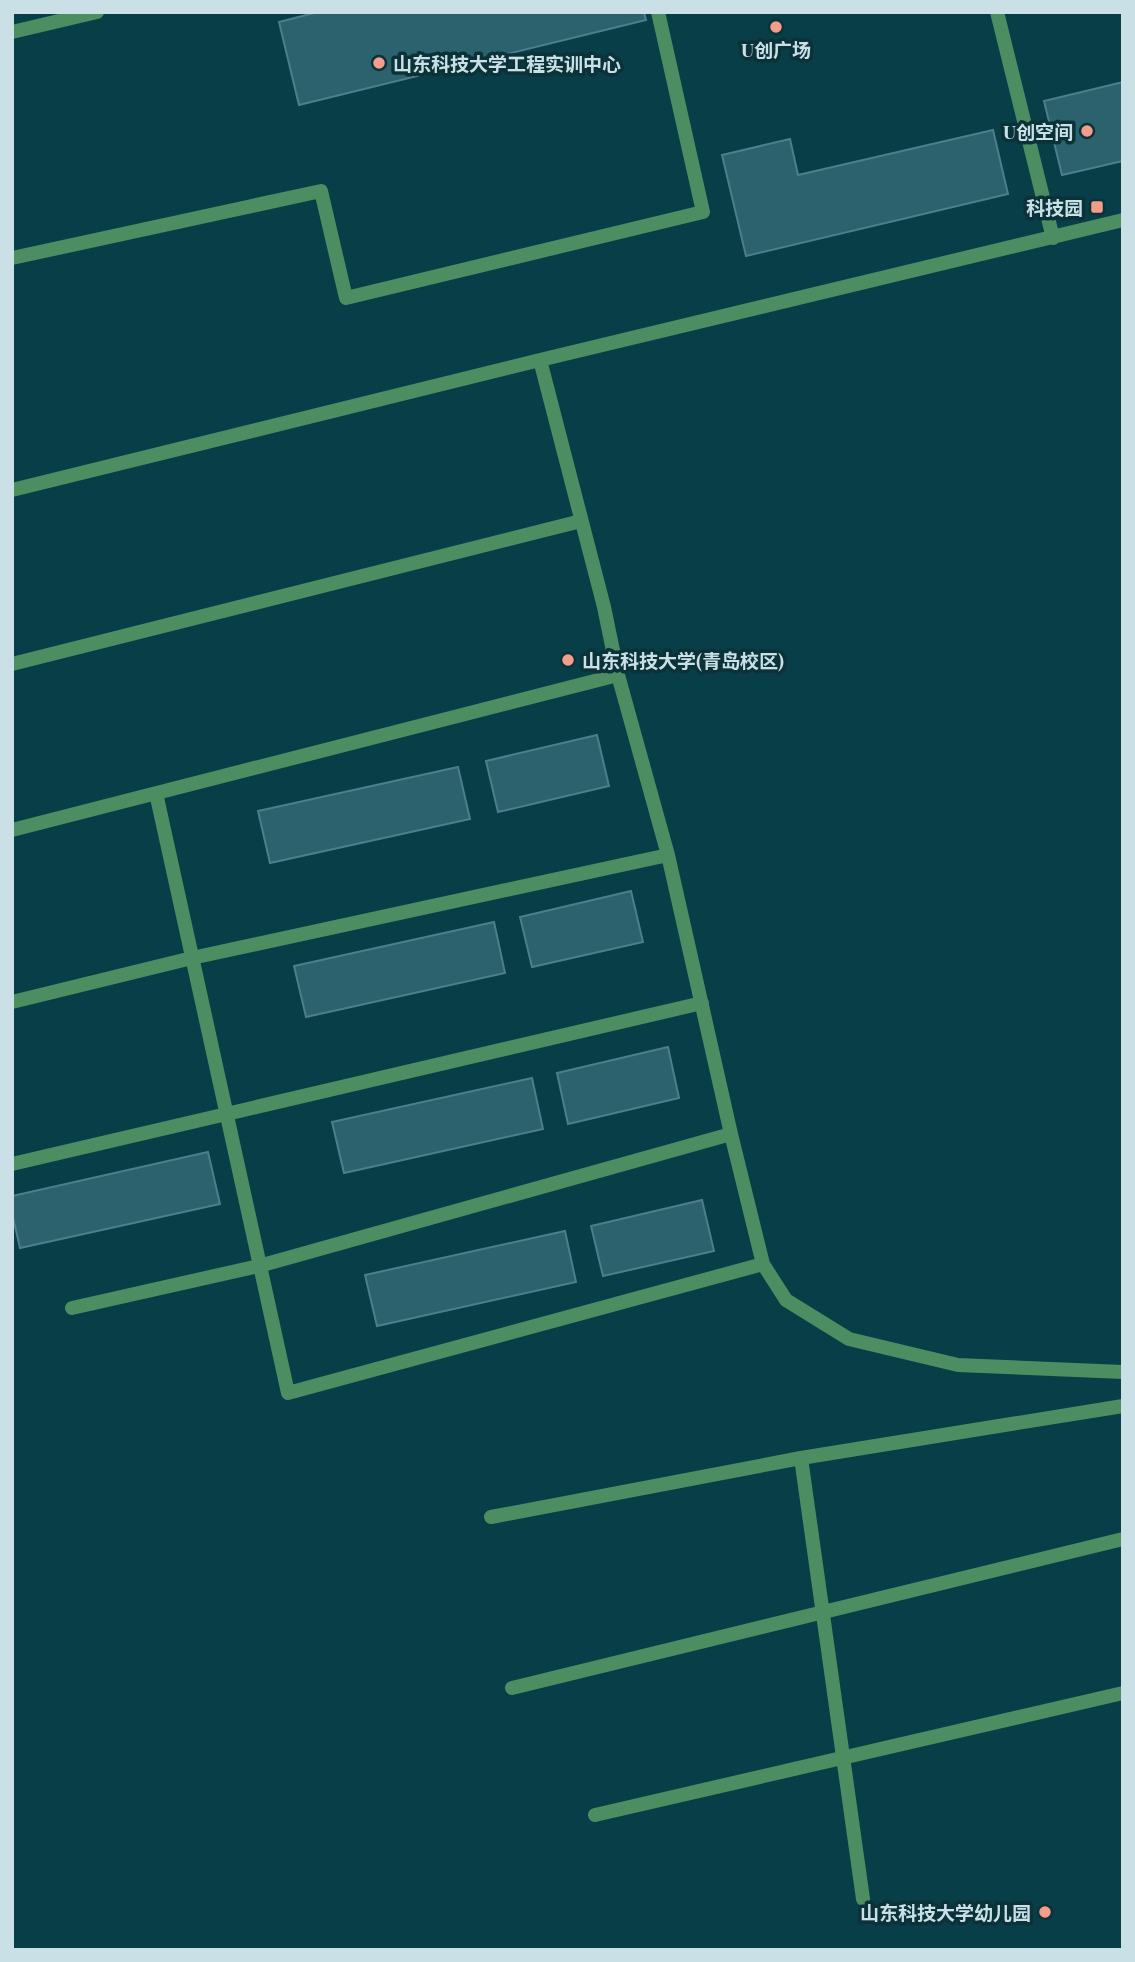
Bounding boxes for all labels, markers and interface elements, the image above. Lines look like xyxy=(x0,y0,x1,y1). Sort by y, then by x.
marker: U创广场 xyxy=(768,19,784,35)
place label: U创广场 xyxy=(741,36,811,62)
place label: 山东科技大学工程实训中心 xyxy=(393,50,621,76)
marker: 山东科技大学工程实训中心 xyxy=(371,55,387,71)
place label: U创空间 xyxy=(1003,118,1073,144)
marker: U创空间 xyxy=(1079,123,1095,139)
place label: 科技园 xyxy=(1026,194,1083,220)
marker: 科技园 xyxy=(1089,199,1105,215)
place label: 山东科技大学(青岛校区) xyxy=(582,647,784,673)
marker: 山东科技大学(青岛校区) xyxy=(560,652,576,668)
place label: 山东科技大学幼儿园 xyxy=(860,1899,1031,1925)
marker: 山东科技大学幼儿园 xyxy=(1037,1904,1053,1920)

